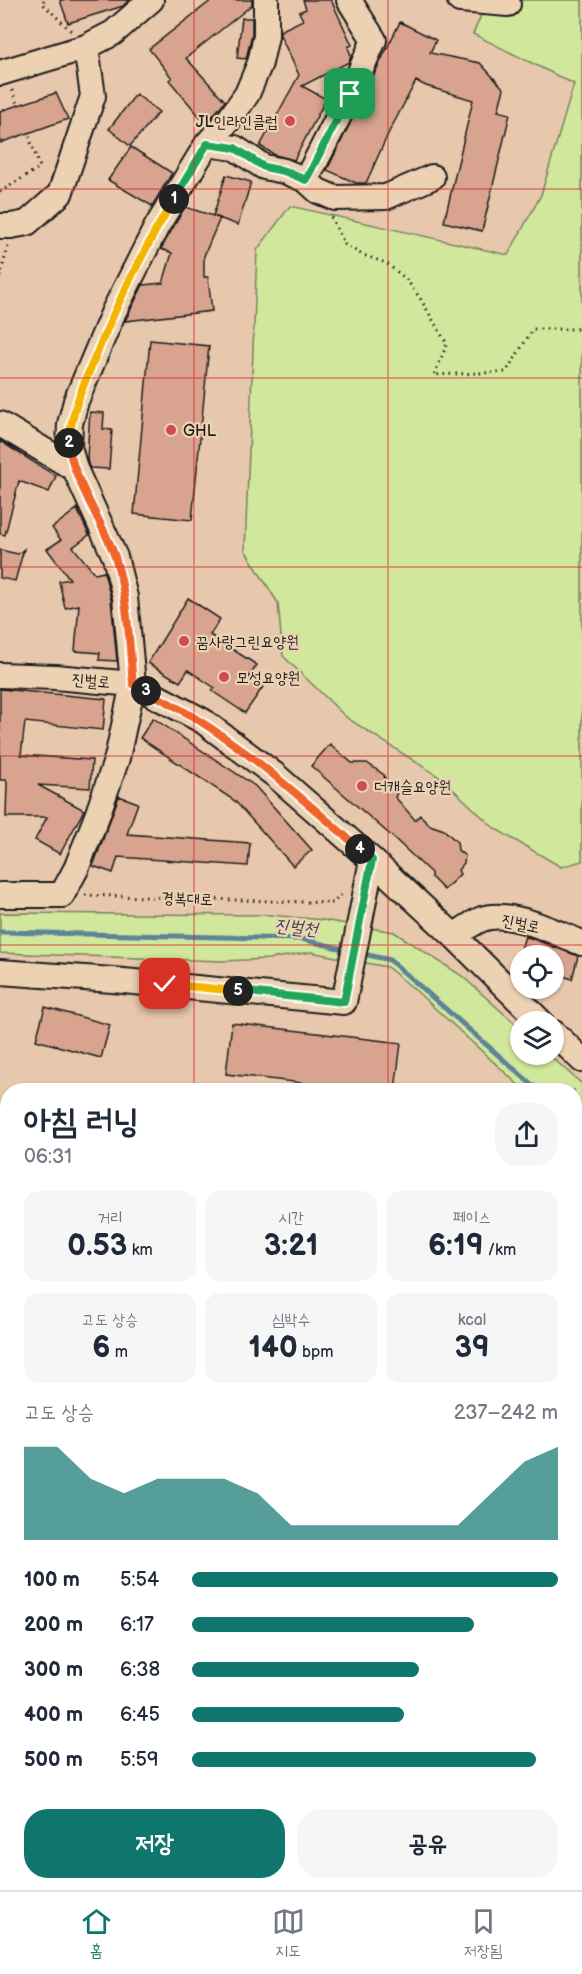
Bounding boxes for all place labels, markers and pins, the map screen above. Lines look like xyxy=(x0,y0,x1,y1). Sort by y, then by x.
pin xyxy=(324,68,375,119)
place label: JL인라인클럽 xyxy=(196,113,278,132)
marker: JL인라인클럽 xyxy=(283,114,297,128)
pin: 1 xyxy=(159,184,189,214)
place label: GHL xyxy=(183,422,217,441)
marker: GHL xyxy=(164,423,178,437)
pin: 2 xyxy=(54,428,84,458)
place label: 꿈사랑그린요양원 xyxy=(196,633,299,652)
marker: 꿈사랑그린요양원 xyxy=(177,634,191,648)
place label: 모성요양원 xyxy=(236,669,300,688)
marker: 모성요양원 xyxy=(217,670,231,684)
pin: 3 xyxy=(131,676,161,706)
place label: 더캐슬요양원 xyxy=(374,778,451,797)
marker: 더캐슬요양원 xyxy=(355,779,369,793)
pin: 4 xyxy=(345,834,375,864)
pin xyxy=(139,958,190,1009)
pin: 5 xyxy=(223,976,253,1006)

